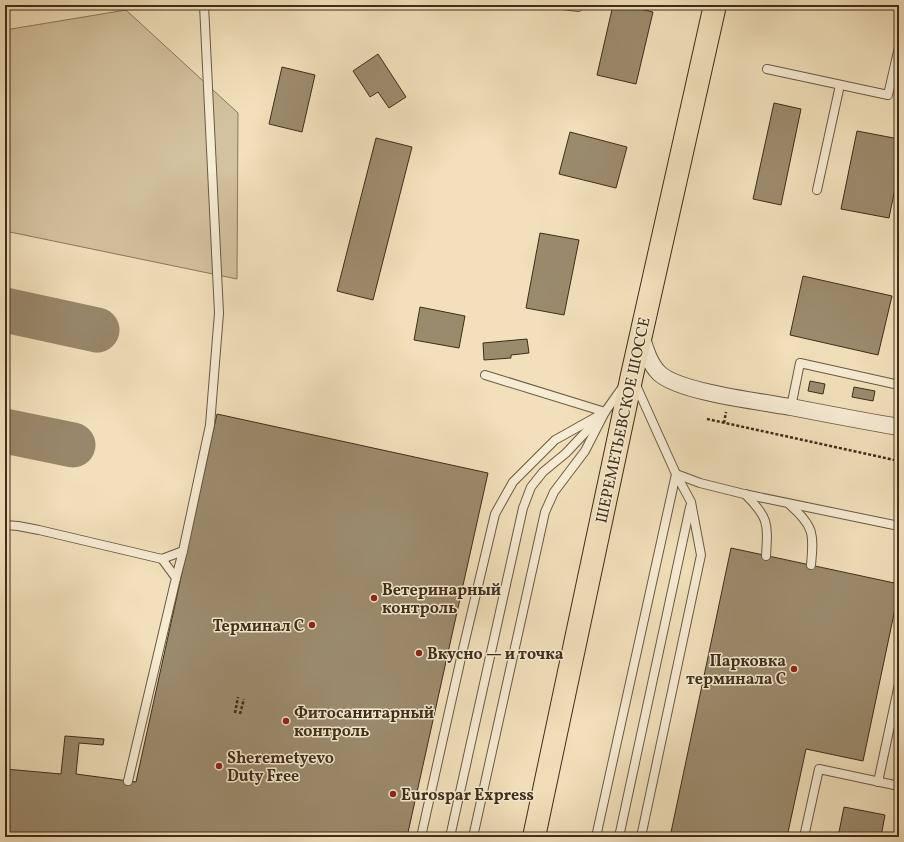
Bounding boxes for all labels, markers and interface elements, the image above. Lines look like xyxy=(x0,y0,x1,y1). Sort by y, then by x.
street label: ШЕРЕМЕТЬЕВСКОЕ ШОССЕ xyxy=(591,315,657,526)
place label: Ветеринарный контроль xyxy=(382,580,501,620)
marker: Ветеринарный контроль xyxy=(369,593,379,603)
place label: Терминал C xyxy=(212,616,304,638)
marker: Терминал C xyxy=(307,620,317,630)
place label: Вкусно — и точка xyxy=(427,644,564,666)
marker: Вкусно — и точка xyxy=(414,648,424,658)
place label: Парковка терминала C xyxy=(686,651,786,691)
marker: Парковка терминала C xyxy=(789,664,799,674)
place label: Фитосанитарный контроль xyxy=(294,703,434,743)
marker: Фитосанитарный контроль xyxy=(281,716,291,726)
place label: Sheremetyevo Duty Free xyxy=(227,748,334,788)
marker: Sheremetyevo Duty Free xyxy=(214,761,224,771)
place label: Eurospar Express xyxy=(401,785,534,807)
marker: Eurospar Express xyxy=(388,789,398,799)

